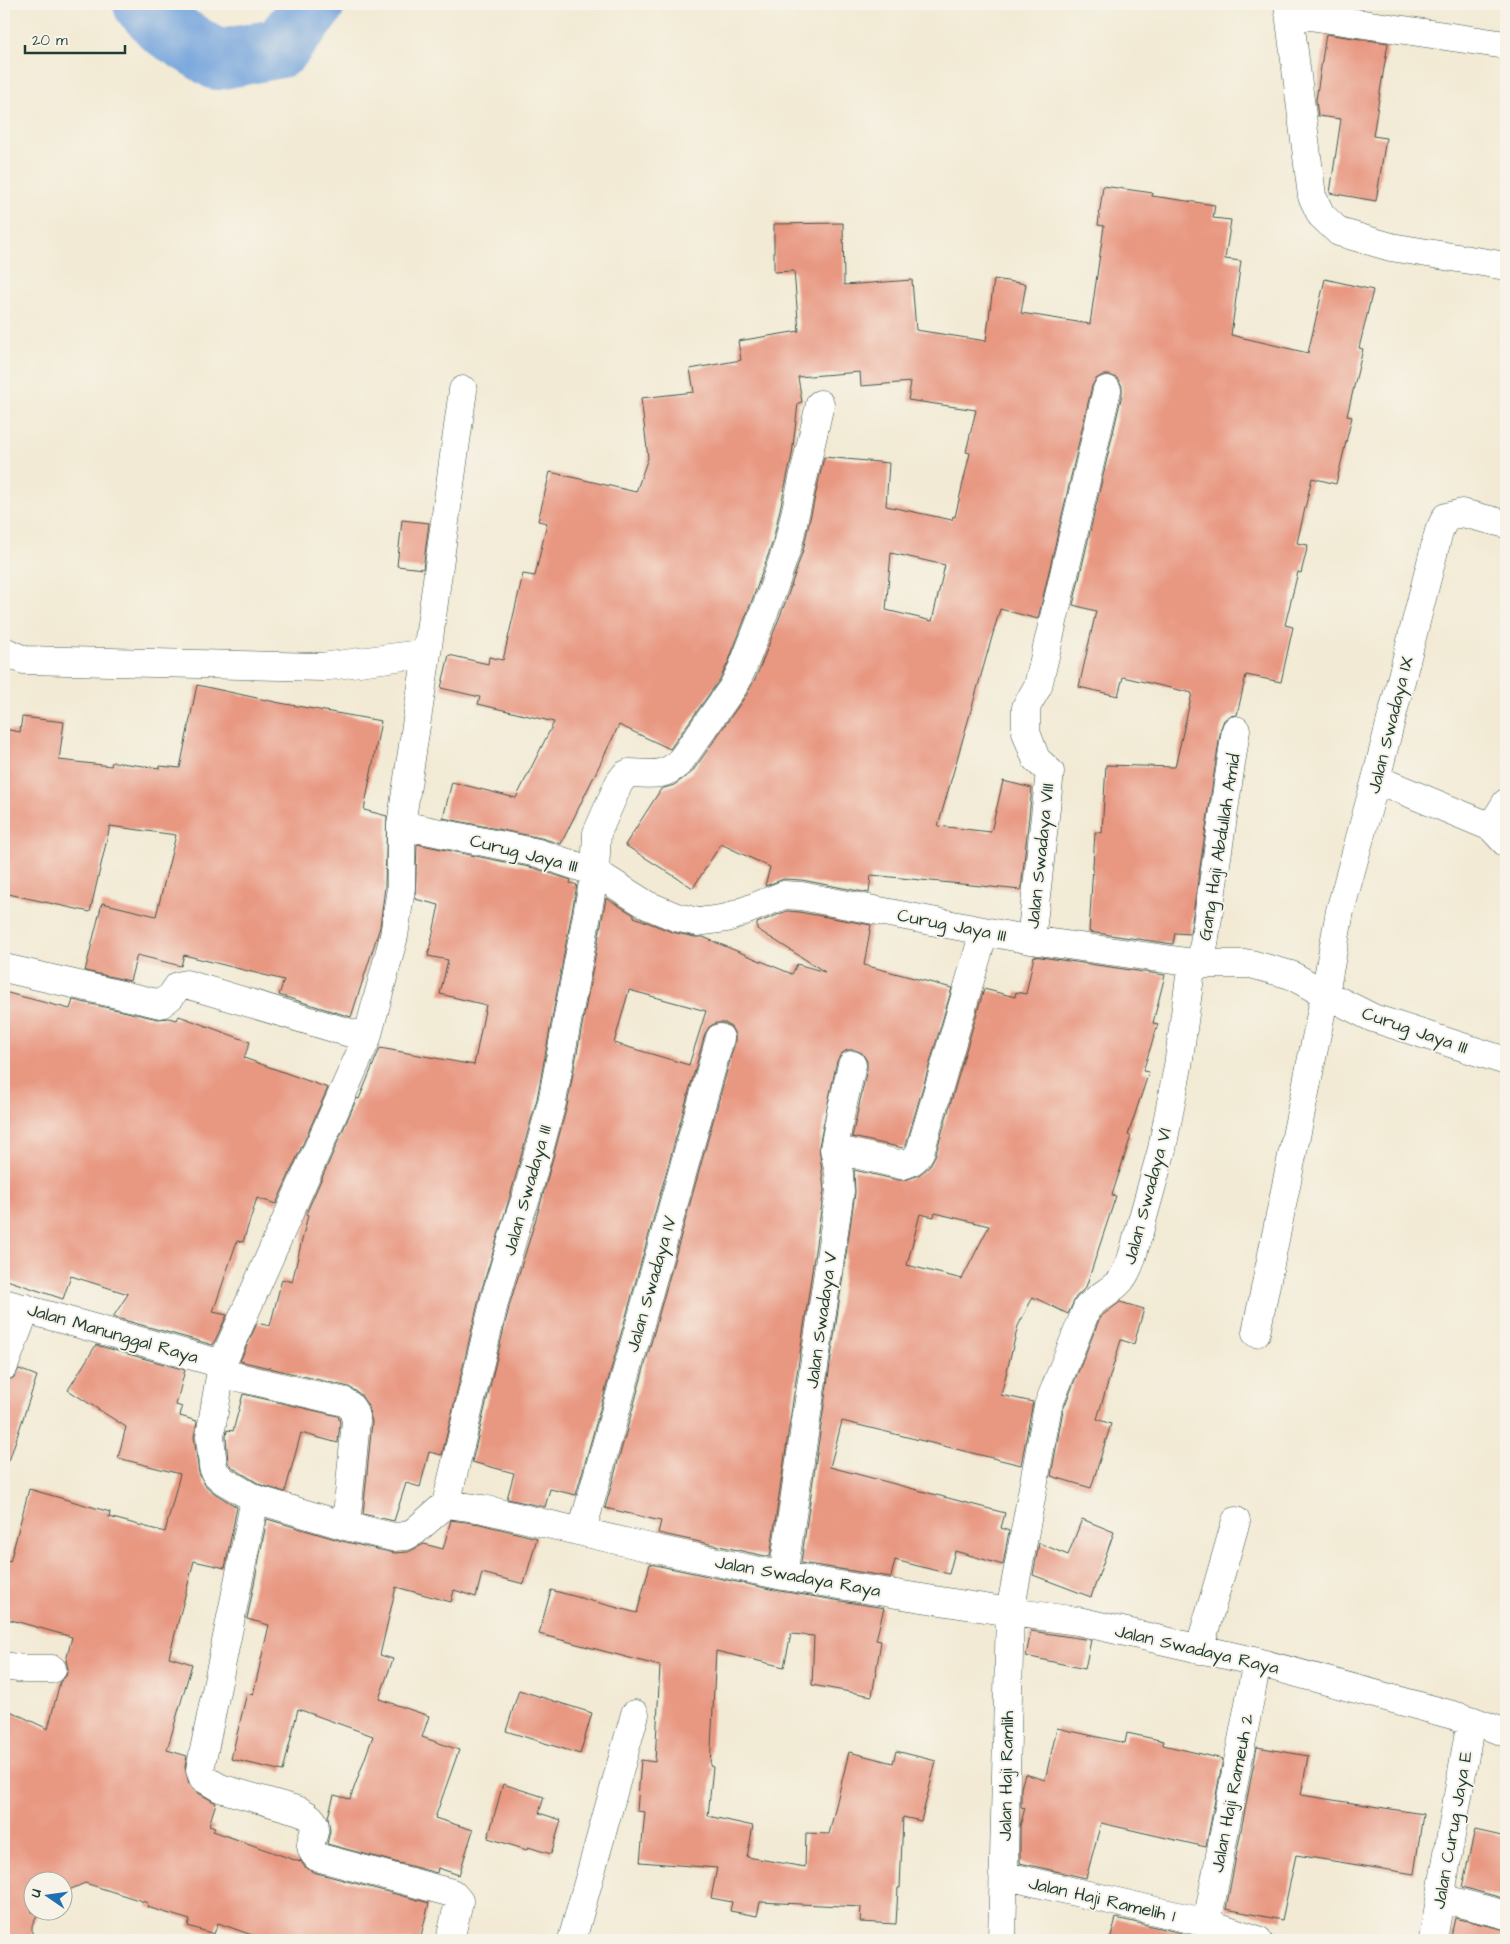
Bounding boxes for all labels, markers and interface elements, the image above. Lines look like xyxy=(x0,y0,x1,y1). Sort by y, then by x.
scale bar xyxy=(25,22,125,54)
text: 20 m xyxy=(32,30,68,51)
street label: Jalan Swadaya IX xyxy=(1361,654,1421,796)
street label: Gang Haji Abdullah Amid xyxy=(1192,752,1248,942)
street label: Jalan Swadaya VIII xyxy=(1020,782,1062,930)
street label: Curug Jaya III xyxy=(467,828,581,880)
street label: Curug Jaya III xyxy=(895,903,1009,949)
street label: Curug Jaya III xyxy=(1358,1001,1471,1061)
street label: Jalan Swadaya III xyxy=(497,1122,559,1259)
street label: Jalan Swadaya VI xyxy=(1117,1125,1179,1268)
street label: Jalan Swadaya IV xyxy=(620,1213,684,1356)
street label: Jalan Swadaya V xyxy=(800,1250,844,1390)
street label: Jalan Manunggal Raya xyxy=(24,1297,201,1371)
street label: Jalan Swadaya Raya xyxy=(713,1550,883,1604)
street label: Jalan Swadaya Raya xyxy=(1112,1618,1281,1682)
street label: Jalan Haji Ramlih xyxy=(993,1710,1020,1841)
street label: Jalan Haji Rameuh 2 xyxy=(1205,1711,1260,1875)
street label: Jalan Curug Jaya E xyxy=(1426,1749,1480,1911)
street label: Jalan Haji Ramelih 1 xyxy=(1026,1870,1178,1929)
north arrow xyxy=(22,1872,72,1922)
text: U xyxy=(26,1887,47,1899)

